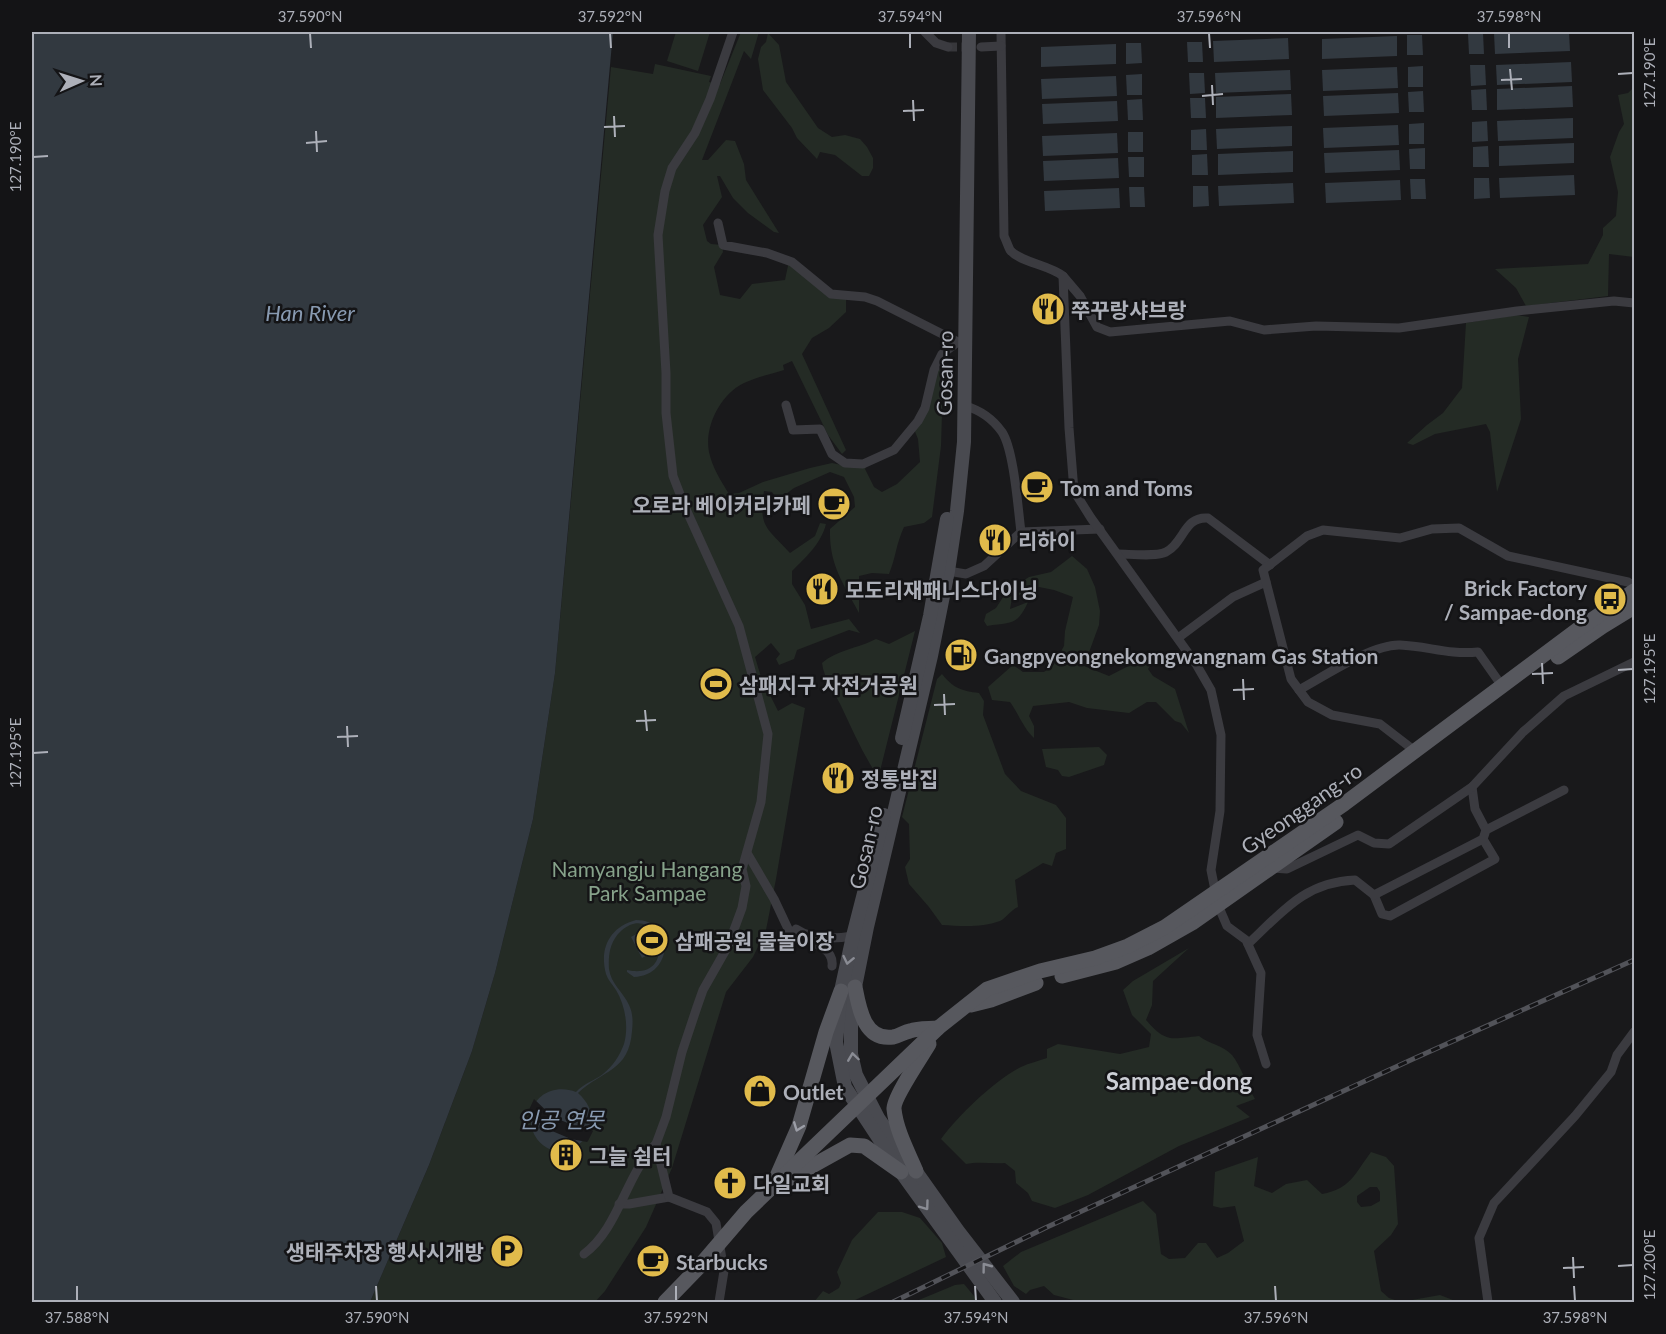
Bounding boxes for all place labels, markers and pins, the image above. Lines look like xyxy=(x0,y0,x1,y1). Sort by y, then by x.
restaurant icon: 쭈꾸랑샤브랑 xyxy=(1030,291,1066,327)
place label: 쭈꾸랑샤브랑 xyxy=(1071,297,1187,322)
cafe icon: Tom and Toms xyxy=(1019,469,1055,505)
place label: Tom and Toms xyxy=(1060,475,1193,500)
cafe icon: 오로라 베이커리카페 xyxy=(816,486,852,522)
place label: 오로라 베이커리카페 xyxy=(632,492,811,517)
restaurant icon: 리하이 xyxy=(977,522,1013,558)
place label: 리하이 xyxy=(1018,528,1076,553)
restaurant icon: 모도리재패니스다이닝 xyxy=(804,571,840,607)
place label: Brick Factory / Sampae-dong xyxy=(1444,575,1588,624)
place label: 모도리재패니스다이닝 xyxy=(845,577,1038,602)
bus stop icon: Brick Factory / Sampae-dong xyxy=(1592,581,1628,617)
fuel station icon: Gangpyeongnekomgwangnam Gas Station xyxy=(943,637,979,673)
place label: Gangpyeongnekomgwangnam Gas Station xyxy=(984,643,1378,668)
sports icon: 삼패지구 자전거공원 xyxy=(698,666,734,702)
place label: 삼패지구 자전거공원 xyxy=(739,672,918,697)
restaurant icon: 정통밥집 xyxy=(820,760,856,796)
place label: 정통밥집 xyxy=(861,766,938,791)
sports icon: 삼패공원 물놀이장 xyxy=(634,922,670,958)
place label: 삼패공원 물놀이장 xyxy=(675,928,835,953)
shop icon: Outlet xyxy=(742,1073,778,1109)
place label: Outlet xyxy=(783,1079,844,1104)
building icon: 그늘 쉼터 xyxy=(548,1137,584,1173)
place label: 그늘 쉼터 xyxy=(589,1143,671,1168)
church icon: 다일교회 xyxy=(712,1165,748,1201)
place label: 다일교회 xyxy=(753,1171,830,1196)
parking icon: 생태주차장 행사시개방 xyxy=(489,1233,525,1269)
place label: 생태주차장 행사시개방 xyxy=(286,1239,484,1264)
cafe icon: Starbucks xyxy=(635,1243,671,1279)
place label: Starbucks xyxy=(676,1249,768,1274)

